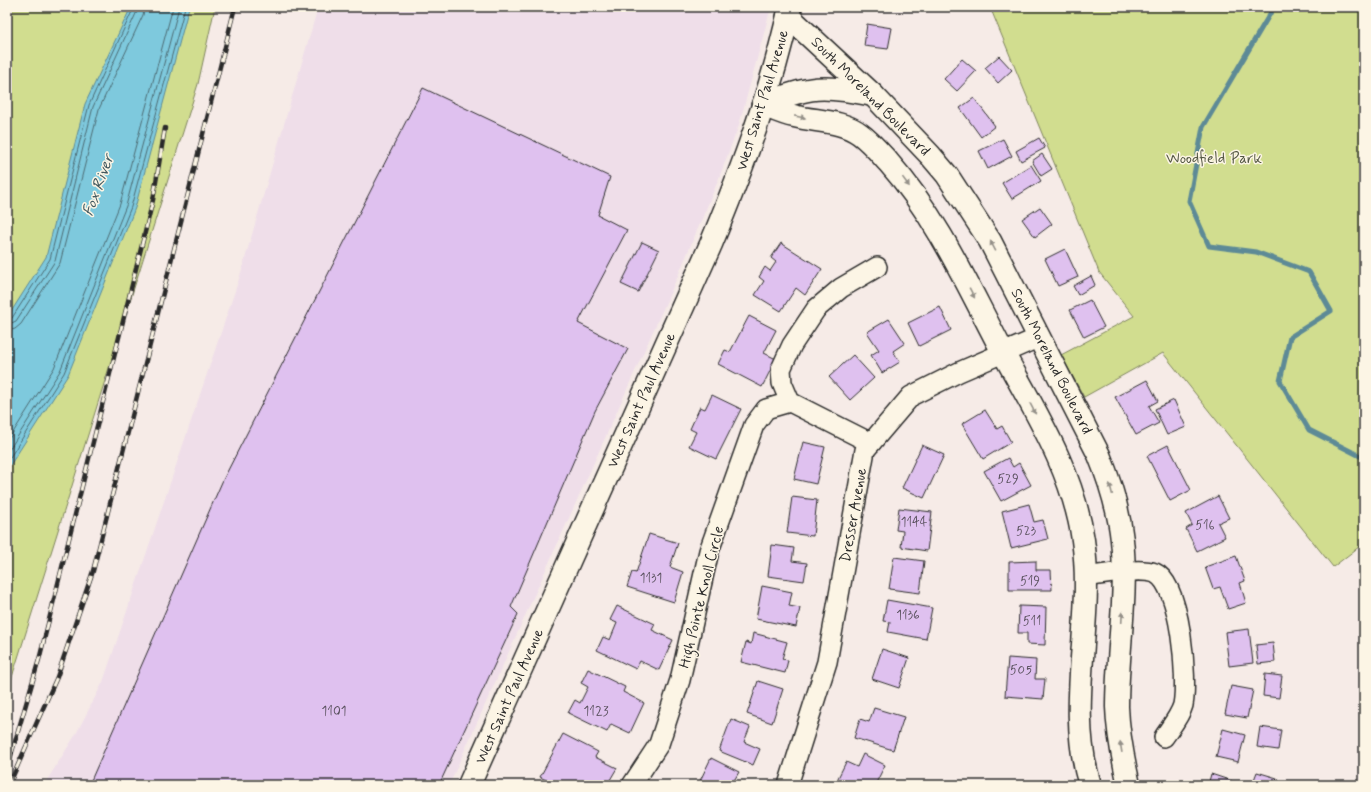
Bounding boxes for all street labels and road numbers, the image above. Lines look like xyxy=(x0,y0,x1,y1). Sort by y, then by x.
street label: West Saint Paul Avenue xyxy=(732,27,794,173)
street label: South Moreland Boulevard xyxy=(806,33,934,161)
street label: South Moreland Boulevard xyxy=(1006,285,1097,438)
street label: West Saint Paul Avenue xyxy=(603,330,681,471)
street label: Dresser Avenue xyxy=(836,466,872,564)
street label: High Pointe Knoll Circle xyxy=(675,524,730,671)
street label: West Saint Paul Avenue xyxy=(471,626,549,767)

